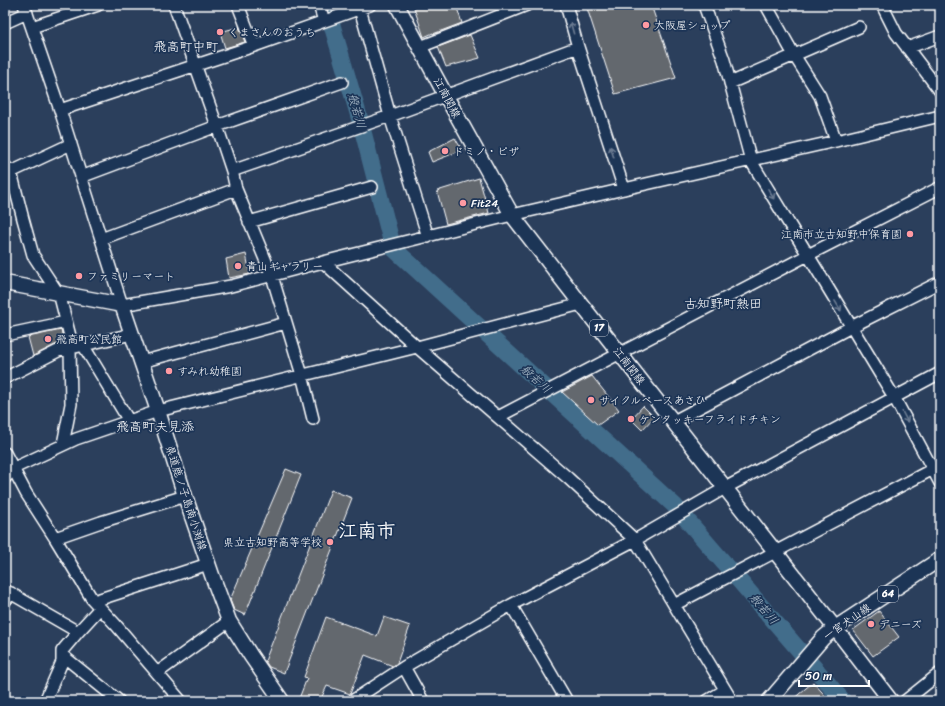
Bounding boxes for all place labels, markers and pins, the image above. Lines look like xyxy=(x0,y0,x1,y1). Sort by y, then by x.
place label: 大阪屋ショップ xyxy=(654,16,731,35)
marker: 大阪屋ショップ xyxy=(641,20,651,30)
place label: くまさんのおうち xyxy=(228,23,316,42)
marker: くまさんのおうち xyxy=(215,27,225,37)
place label: ドミノ・ピザ xyxy=(453,142,519,161)
marker: ドミノ・ピザ xyxy=(440,146,450,156)
place label: Fit24 xyxy=(471,194,498,213)
marker: Fit24 xyxy=(458,198,468,208)
place label: 江南市立古知野中保育園 xyxy=(781,225,902,244)
marker: 江南市立古知野中保育園 xyxy=(905,229,915,239)
place label: 青山ギャラリー xyxy=(246,257,323,276)
marker: 青山ギャラリー xyxy=(233,261,243,271)
place label: ファミリーマート xyxy=(87,267,175,286)
marker: ファミリーマート xyxy=(74,271,84,281)
place label: 飛高町公民館 xyxy=(56,330,122,349)
marker: 飛高町公民館 xyxy=(43,334,53,344)
place label: すみれ幼稚園 xyxy=(177,362,242,381)
marker: すみれ幼稚園 xyxy=(164,366,174,376)
place label: サイクルベースあさひ xyxy=(599,391,706,410)
marker: サイクルベースあさひ xyxy=(586,395,596,405)
place label: ケンタッキーフライドチキン xyxy=(639,410,781,429)
marker: ケンタッキーフライドチキン xyxy=(626,414,636,424)
place label: 県立古知野高等学校 xyxy=(223,533,322,552)
marker: 県立古知野高等学校 xyxy=(325,537,335,547)
place label: デニーズ xyxy=(879,615,922,634)
marker: デニーズ xyxy=(866,619,876,629)

